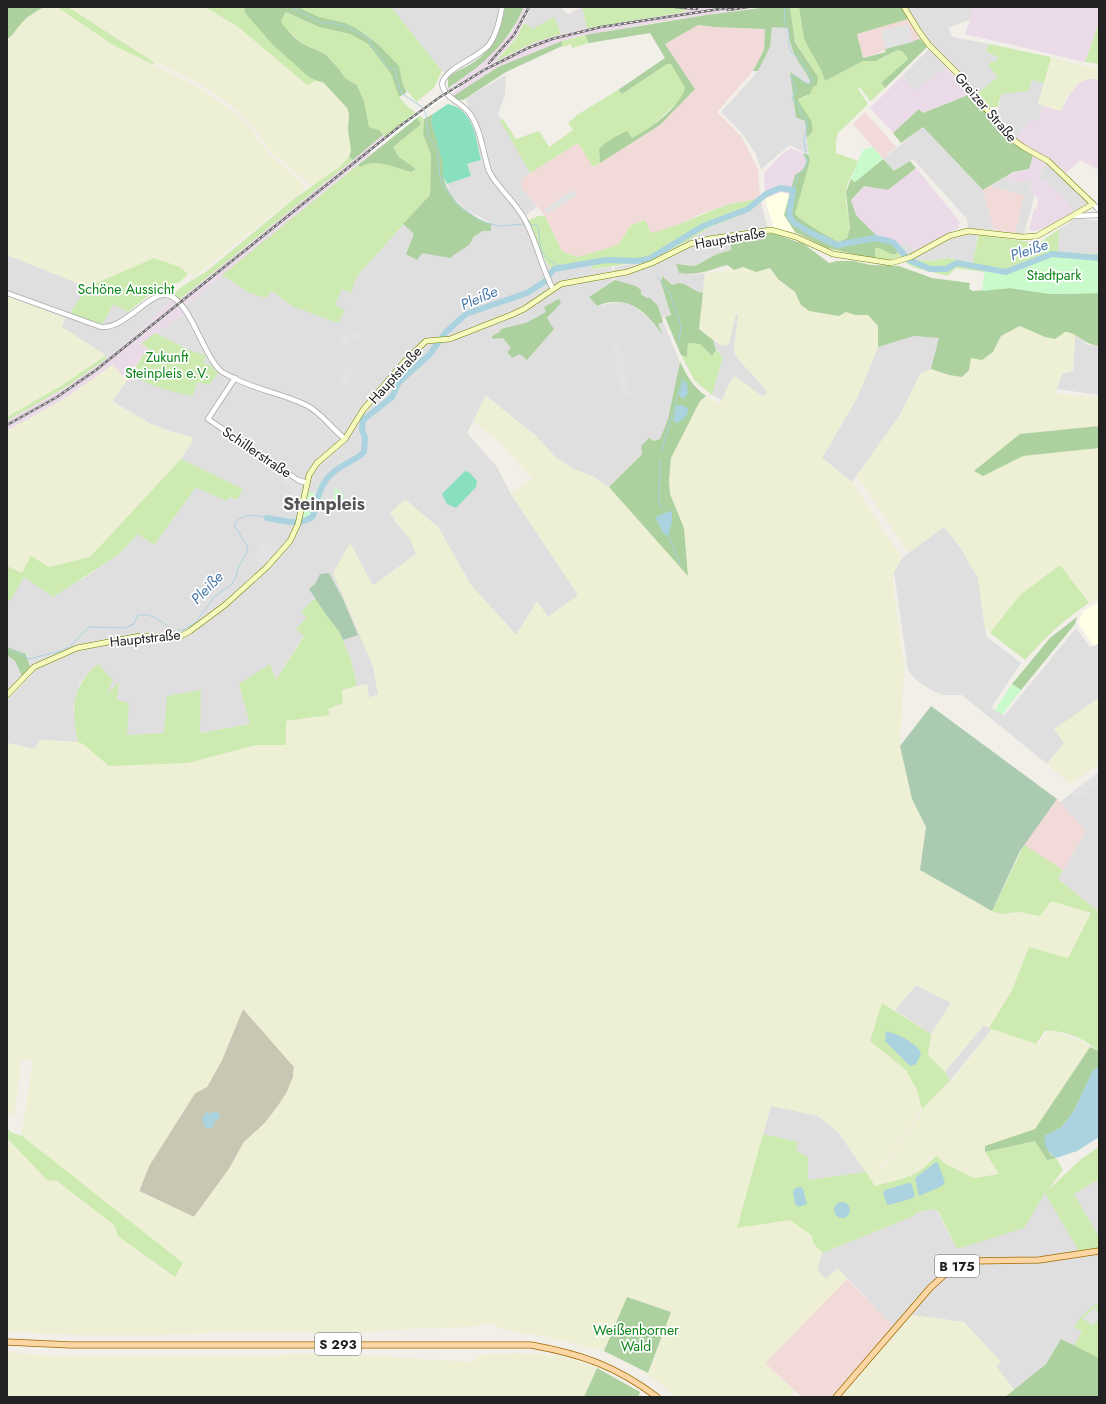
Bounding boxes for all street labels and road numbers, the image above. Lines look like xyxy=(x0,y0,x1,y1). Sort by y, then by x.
street label: Greizer Straße xyxy=(950,68,1022,146)
street label: Hauptstraße xyxy=(693,222,767,254)
street label: Hauptstraße xyxy=(364,342,426,408)
street label: Schillerstraße xyxy=(218,421,296,483)
street label: Hauptstraße xyxy=(109,624,181,652)
road number: B 175 xyxy=(935,1255,979,1277)
road number: S 293 xyxy=(315,1333,361,1355)

